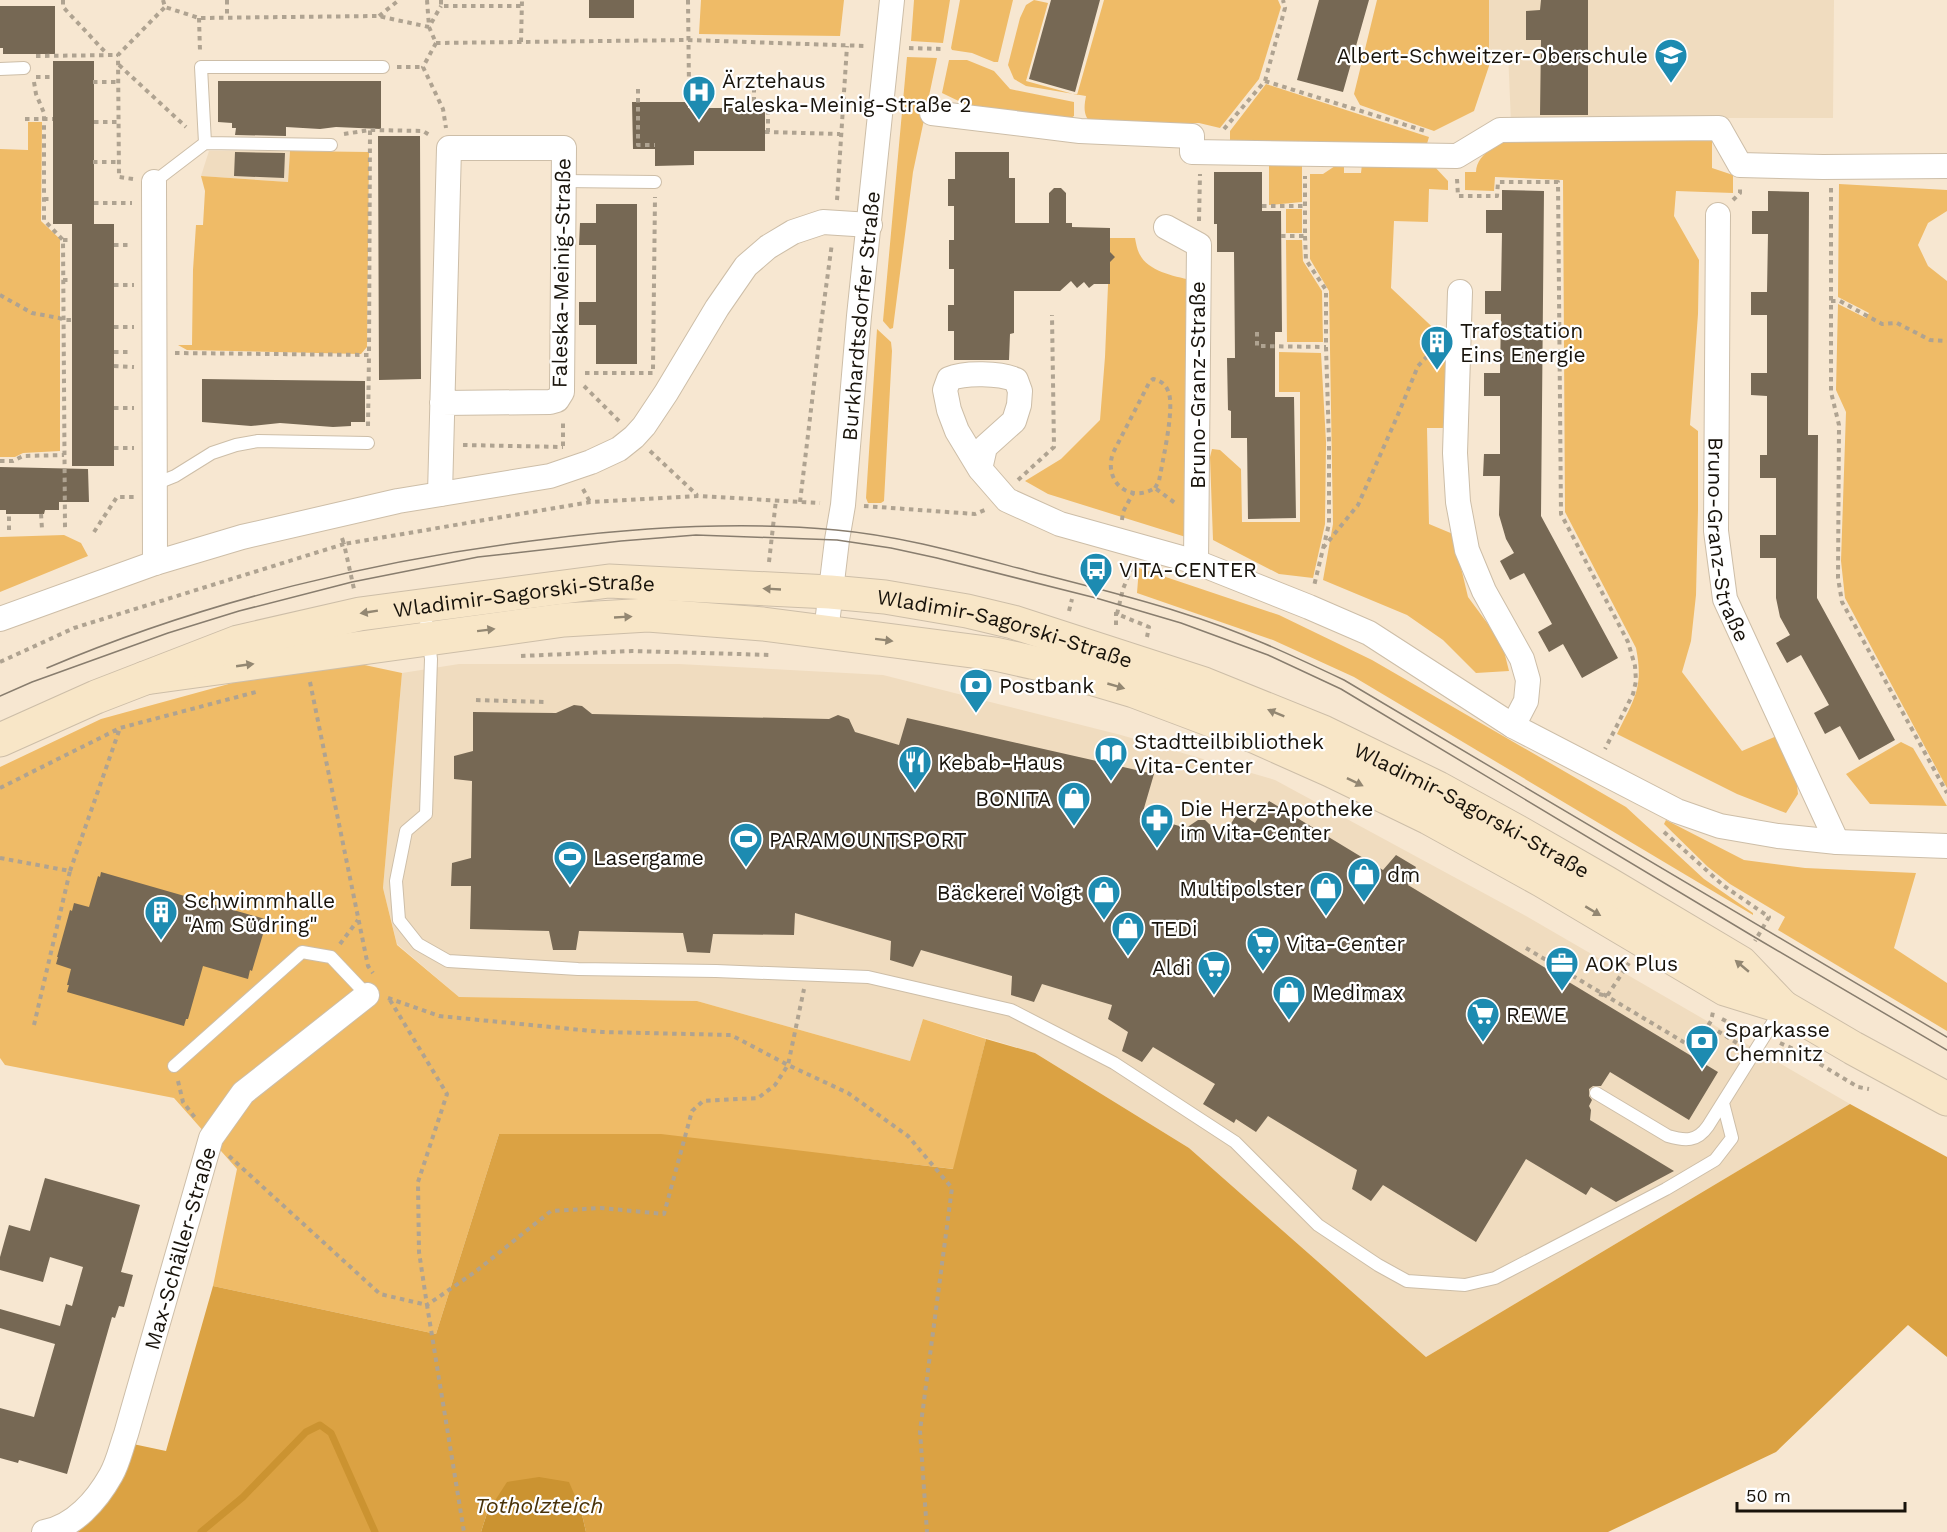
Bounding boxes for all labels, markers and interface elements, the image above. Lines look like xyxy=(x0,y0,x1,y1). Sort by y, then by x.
school or university icon: Albert-Schweitzer-Oberschule xyxy=(1653,37,1689,84)
place label: Albert-Schweitzer-Oberschule xyxy=(1337,43,1648,68)
place label: Ärztehaus Faleska-Meinig-Straße 2 xyxy=(722,68,972,117)
hospital icon: Ärztehaus Faleska-Meinig-Straße 2 xyxy=(681,74,717,121)
street label: Faleska-Meinig-Straße xyxy=(546,158,576,388)
street label: Burkhardtsdorfer Straße xyxy=(836,190,884,442)
street label: Bruno-Granz-Straße xyxy=(1185,281,1210,489)
place label: Trafostation Eins Energie xyxy=(1460,318,1586,367)
building icon: Trafostation Eins Energie xyxy=(1419,324,1455,371)
street label: Bruno-Granz-Straße xyxy=(1703,437,1755,645)
bus stop icon: VITA-CENTER xyxy=(1078,551,1114,598)
place label: VITA-CENTER xyxy=(1119,557,1257,582)
street label: Wladimir-Sagorski-Straße xyxy=(392,568,656,622)
street label: Wladimir-Sagorski-Straße xyxy=(875,583,1136,672)
one-way arrow xyxy=(762,584,781,593)
one-way arrow xyxy=(359,608,378,617)
one-way arrow xyxy=(613,612,632,621)
one-way arrow xyxy=(477,626,496,635)
one-way arrow xyxy=(874,635,893,644)
one-way arrow xyxy=(235,660,254,669)
bank icon: Postbank xyxy=(958,667,994,714)
place label: Postbank xyxy=(999,673,1094,698)
one-way arrow xyxy=(1106,681,1125,691)
one-way arrow xyxy=(1267,708,1285,717)
place label: Stadtteilbibliothek Vita-Center xyxy=(1134,729,1324,778)
library icon: Stadtteilbibliothek Vita-Center xyxy=(1093,735,1129,782)
street label: Wladimir-Sagorski-Straße xyxy=(1350,737,1594,883)
restaurant icon: Kebab-Haus xyxy=(897,744,933,791)
place label: Kebab-Haus xyxy=(938,750,1063,775)
one-way arrow xyxy=(1346,777,1363,786)
shop icon: BONITA xyxy=(1056,780,1092,827)
place label: BONITA xyxy=(975,786,1051,811)
place label: Die Herz-Apotheke im Vita-Center xyxy=(1180,796,1373,845)
pharmacy icon: Die Herz-Apotheke im Vita-Center xyxy=(1139,802,1175,849)
sports icon: PARAMOUNTSPORT xyxy=(728,821,764,868)
place label: PARAMOUNTSPORT xyxy=(769,827,967,852)
sports icon: Lasergame xyxy=(552,839,588,886)
place label: Lasergame xyxy=(593,845,704,870)
shop icon: dm xyxy=(1346,856,1382,903)
place label: dm xyxy=(1387,862,1420,887)
shop icon: Multipolster xyxy=(1308,870,1344,917)
shop icon: Bäckerei Voigt xyxy=(1086,874,1122,921)
place label: Multipolster xyxy=(1179,876,1303,901)
place label: Bäckerei Voigt xyxy=(937,880,1081,905)
place label: Schwimmhalle "Am Südring" xyxy=(184,888,335,937)
building icon: Schwimmhalle "Am Südring" xyxy=(143,894,179,941)
one-way arrow xyxy=(1585,905,1601,916)
shop icon: TEDi xyxy=(1110,910,1146,957)
place label: TEDi xyxy=(1151,916,1198,941)
supermarket icon: Vita-Center xyxy=(1245,925,1281,972)
place label: Vita-Center xyxy=(1286,931,1406,956)
office icon: AOK Plus xyxy=(1544,945,1580,992)
supermarket icon: Aldi xyxy=(1196,949,1232,996)
place label: AOK Plus xyxy=(1585,951,1678,976)
place label: Aldi xyxy=(1152,955,1191,980)
one-way arrow xyxy=(1735,960,1750,973)
shop icon: Medimax xyxy=(1271,974,1307,1021)
place label: Medimax xyxy=(1312,980,1404,1005)
supermarket icon: REWE xyxy=(1465,996,1501,1043)
place label: REWE xyxy=(1506,1002,1567,1027)
place label: Sparkasse Chemnitz xyxy=(1725,1017,1830,1066)
bank icon: Sparkasse Chemnitz xyxy=(1684,1023,1720,1070)
street label: Max-Schäller-Straße xyxy=(138,1144,220,1352)
scale bar xyxy=(1737,1475,1905,1513)
text: 50 m xyxy=(1746,1485,1791,1506)
water label: Totholzteich xyxy=(475,1493,603,1518)

